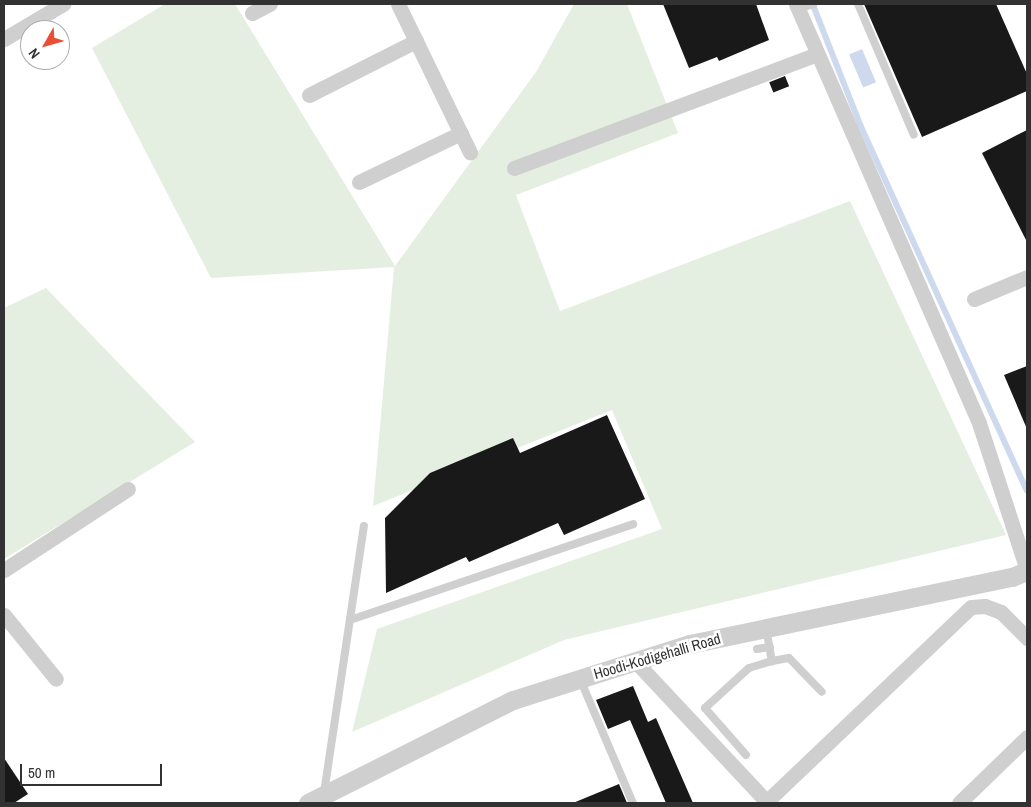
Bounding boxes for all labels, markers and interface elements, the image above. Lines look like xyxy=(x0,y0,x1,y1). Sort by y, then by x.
north arrow xyxy=(20,20,70,70)
text: N xyxy=(24,45,44,62)
street label: Hoodi-Kodigehalli Road xyxy=(591,629,723,683)
scale bar xyxy=(22,754,165,786)
text: 50 m xyxy=(28,762,55,783)

